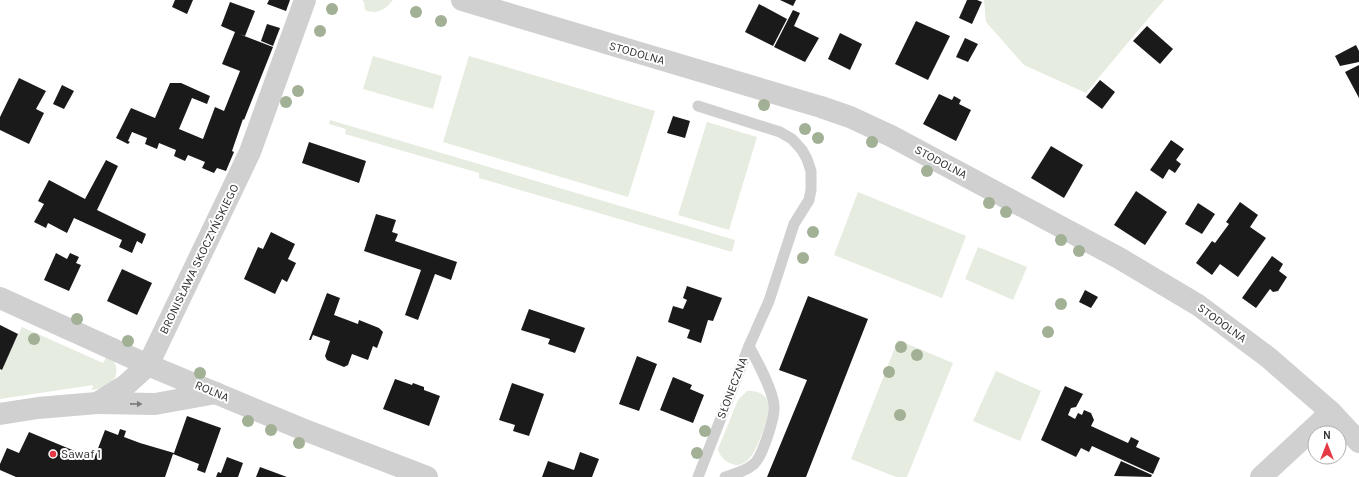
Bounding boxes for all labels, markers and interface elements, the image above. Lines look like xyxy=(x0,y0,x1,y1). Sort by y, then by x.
street label: STODOLNA xyxy=(607,38,667,68)
street label: STODOLNA xyxy=(912,142,970,182)
street label: BRONISŁAWA SKOCZYŃSKIEGO xyxy=(156,181,242,336)
street label: STODOLNA xyxy=(1195,300,1249,346)
street label: SŁONECZNA xyxy=(714,355,750,421)
street label: ROLNA xyxy=(193,378,231,404)
one-way arrow xyxy=(130,401,143,407)
north arrow xyxy=(1307,425,1347,465)
text: N xyxy=(1323,429,1331,442)
place label: Sawaf 1 xyxy=(61,447,101,461)
marker: Sawaf 1 xyxy=(48,449,58,459)

